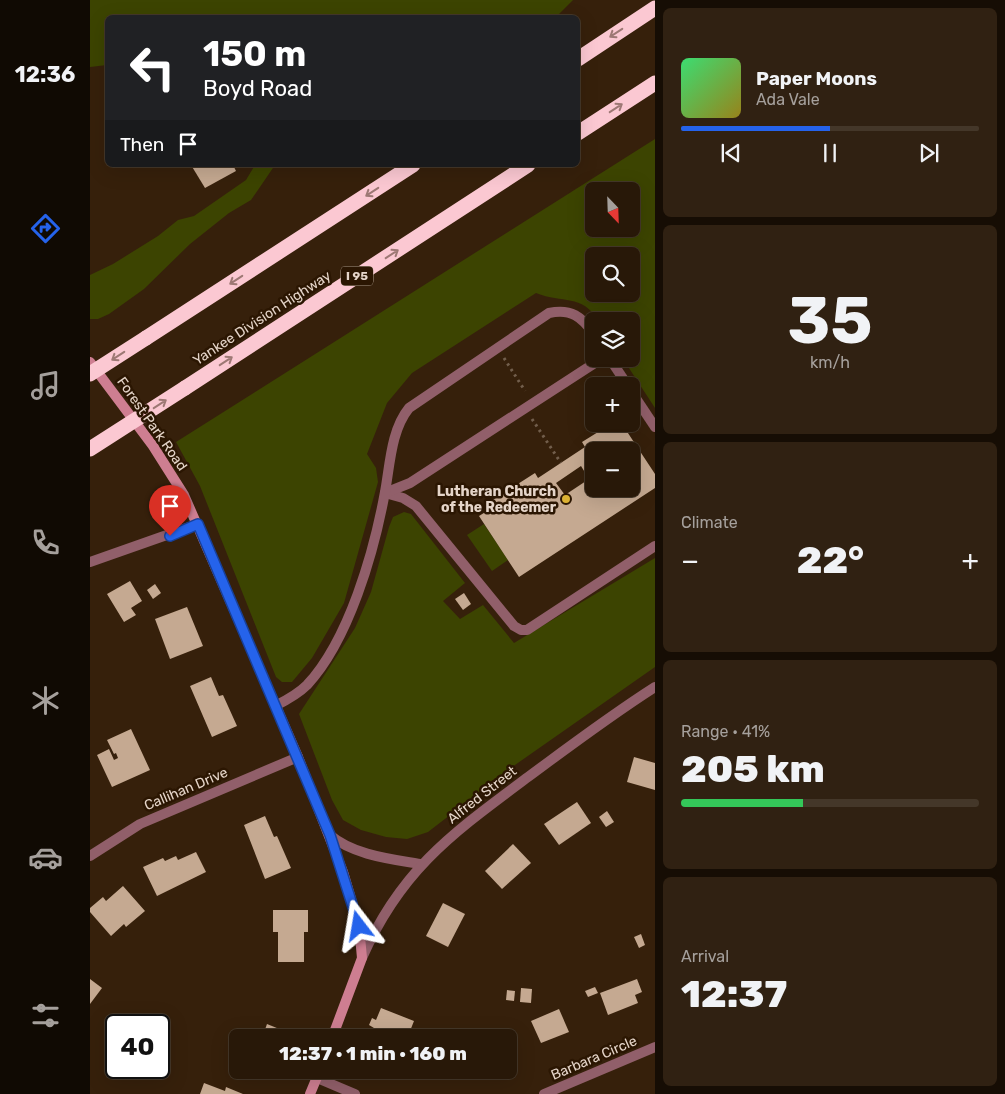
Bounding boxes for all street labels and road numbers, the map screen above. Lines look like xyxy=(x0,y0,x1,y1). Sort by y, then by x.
road number: I 95 xyxy=(341,266,373,286)
street label: Yankee Division Highway xyxy=(190,267,334,369)
street label: Forest Park Road xyxy=(113,374,191,474)
street label: Alfred Street xyxy=(444,762,521,827)
street label: Callihan Drive xyxy=(142,764,230,814)
street label: Barbara Circle xyxy=(548,1032,640,1084)

